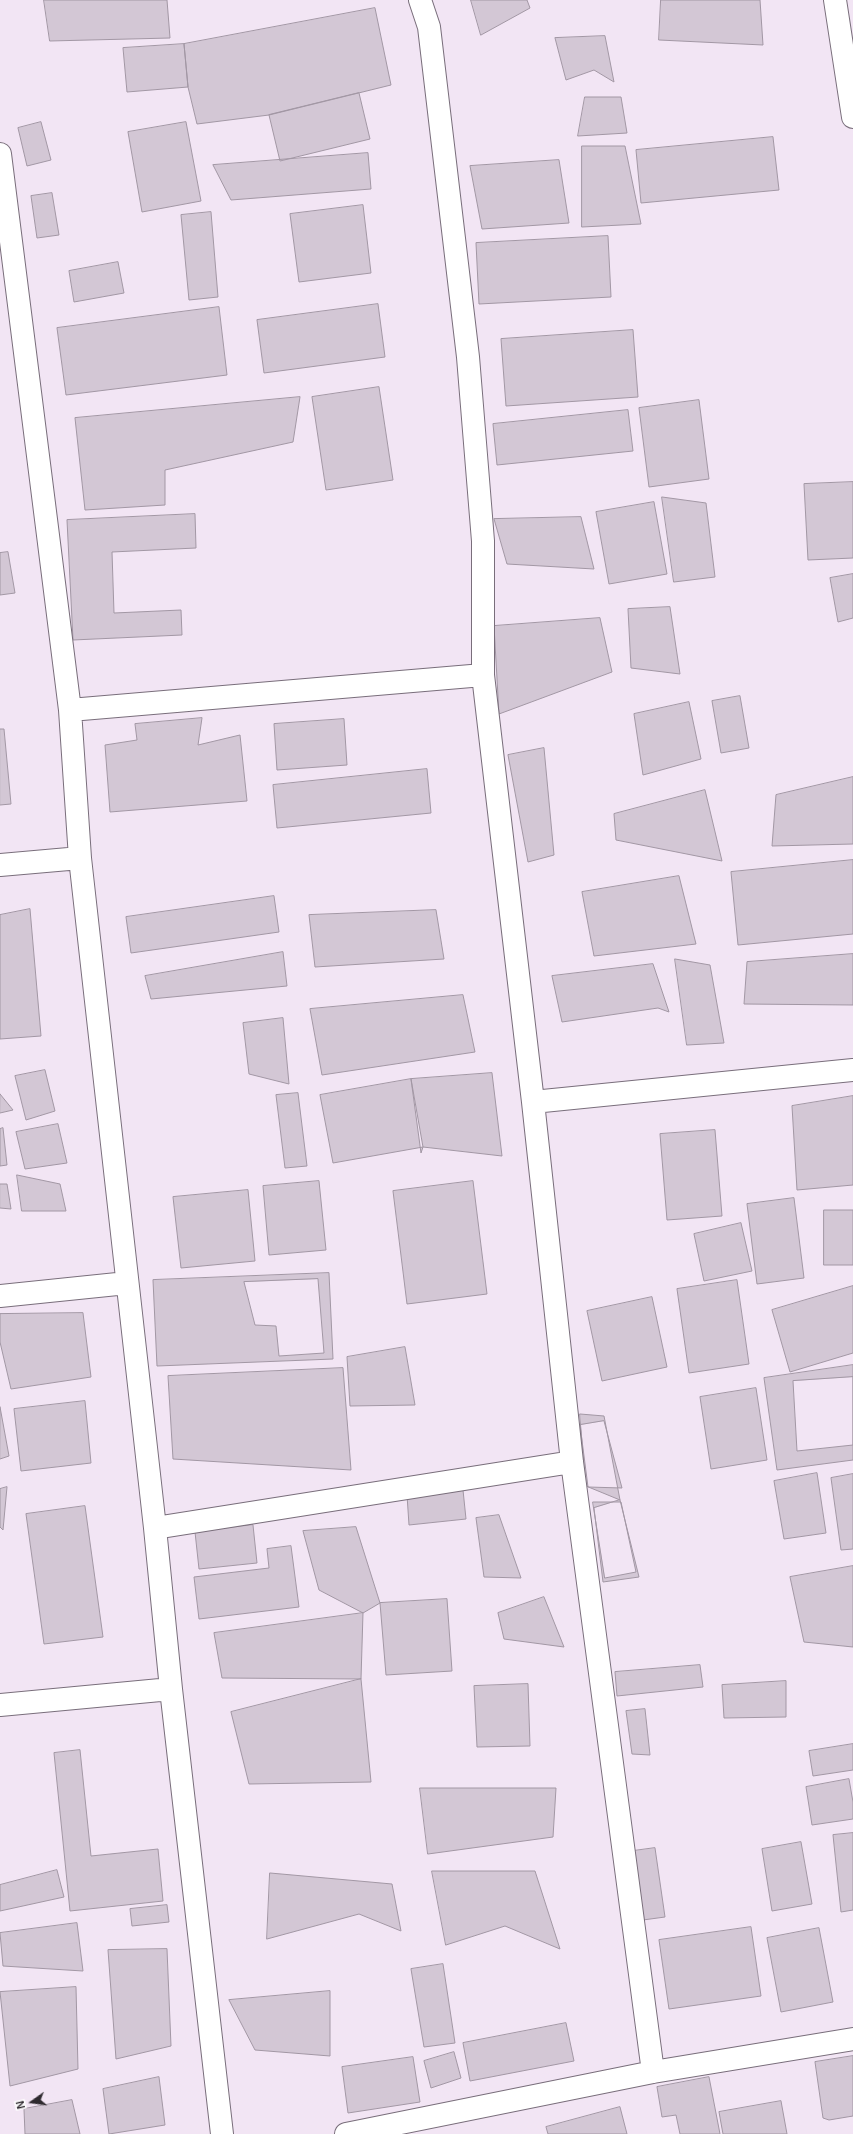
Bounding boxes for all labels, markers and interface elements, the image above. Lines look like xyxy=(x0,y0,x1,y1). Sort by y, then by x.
north arrow xyxy=(12,2082,52,2122)
text: N xyxy=(14,2100,27,2110)

